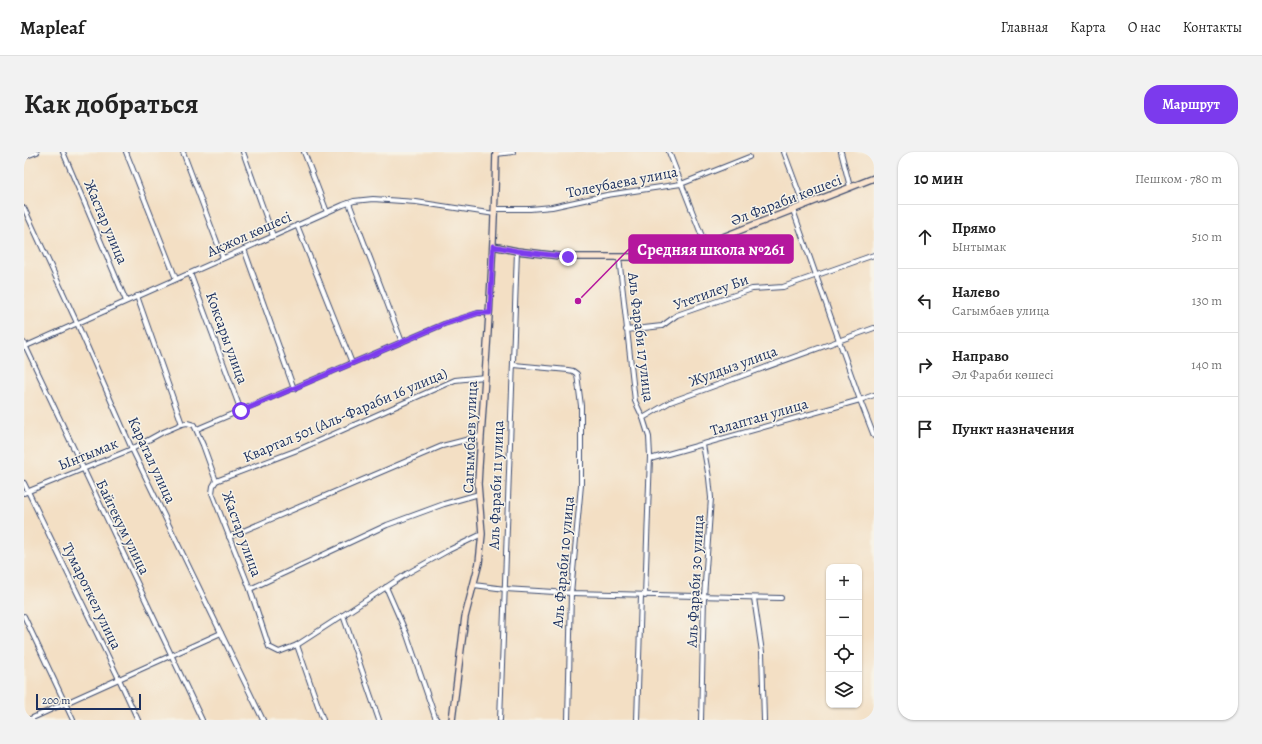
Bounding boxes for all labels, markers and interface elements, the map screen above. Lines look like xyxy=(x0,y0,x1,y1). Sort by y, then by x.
text: Mapleaf xyxy=(20,15,85,41)
text: Главная xyxy=(1001,18,1048,37)
text: Карта xyxy=(1070,18,1106,37)
text: О нас xyxy=(1128,18,1161,37)
text: Контакты xyxy=(1183,18,1242,37)
text: Как добраться xyxy=(24,85,199,123)
button: Маршрут xyxy=(1144,85,1238,124)
street label: Толеубаева улица xyxy=(565,161,679,203)
text: 10 мин xyxy=(914,167,963,190)
street label: Әл Фараби көшесі xyxy=(728,170,844,230)
text: Пешком · 780 m xyxy=(1135,170,1222,187)
street label: Жастар улица xyxy=(79,177,133,267)
street label: Ақжол көшесі xyxy=(203,207,294,262)
text: Прямо xyxy=(952,218,996,238)
icon: ahead xyxy=(914,226,936,248)
text: 510 m xyxy=(1192,228,1222,245)
callout: Средняя школа №261 xyxy=(629,235,793,263)
text: Ынтымак xyxy=(952,238,1006,255)
text: Средняя школа №261 xyxy=(637,239,785,261)
route end xyxy=(559,248,577,266)
street label: Утетилеу Би xyxy=(671,269,752,315)
street label: Аль Фараби 17 улица xyxy=(623,270,659,403)
text: Налево xyxy=(952,282,1000,302)
street label: Коксары улица xyxy=(201,289,253,387)
icon: left xyxy=(914,290,936,312)
text: 130 m xyxy=(1192,292,1222,309)
text: Сагымбаев улица xyxy=(952,302,1050,319)
street label: Жулдыз улица xyxy=(686,341,780,391)
text: Направо xyxy=(952,346,1009,366)
icon: right xyxy=(914,354,936,376)
text: 140 m xyxy=(1191,356,1222,373)
street label: Квартал 501 (Аль-Фараби 16 улица) xyxy=(240,363,450,467)
text: Әл Фараби көшесі xyxy=(952,366,1054,383)
street label: Сагымбаев улица xyxy=(458,380,482,494)
street label: Талаптан улица xyxy=(708,393,810,441)
route start xyxy=(232,402,250,420)
street label: Каратал улица xyxy=(123,413,181,507)
icon: arrive xyxy=(914,418,936,440)
text: Пункт назначения xyxy=(952,419,1074,439)
street label: Аль Фараби 11 улица xyxy=(484,420,508,551)
street label: Ынтымак xyxy=(55,433,121,475)
street label: Байгекум улица xyxy=(91,476,155,578)
street label: Жастар улица xyxy=(217,488,267,580)
street label: Аль Фараби 10 улица xyxy=(547,495,579,630)
street label: Аль Фараби 30 улица xyxy=(681,514,708,649)
street label: Тумароткел улица xyxy=(58,539,127,653)
map controls xyxy=(826,564,862,708)
button: + xyxy=(826,564,862,600)
button: − xyxy=(826,600,862,636)
button: locate xyxy=(826,636,862,672)
button: layers xyxy=(826,672,862,708)
scale bar xyxy=(36,692,141,711)
text: 200 m xyxy=(42,693,70,708)

